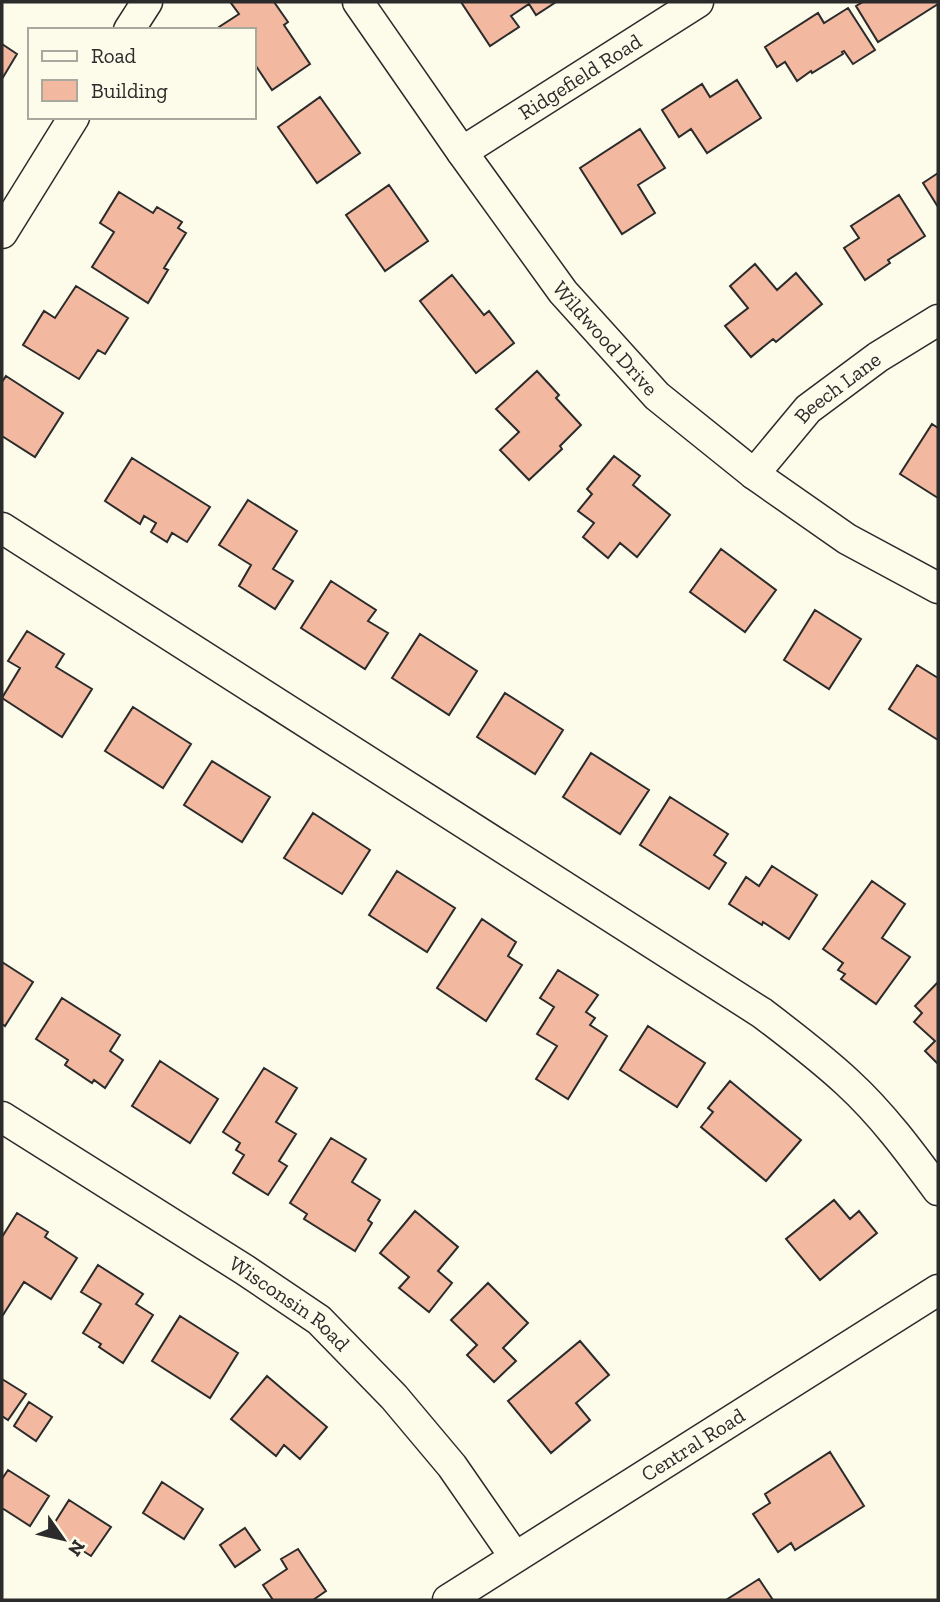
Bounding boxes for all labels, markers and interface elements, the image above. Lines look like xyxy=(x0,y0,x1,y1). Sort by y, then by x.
legend xyxy=(28,28,256,119)
street label: Ridgefield Road xyxy=(514,28,646,125)
text: Road xyxy=(91,43,137,68)
text: Building xyxy=(91,78,168,103)
street label: Wildwood Drive xyxy=(548,276,664,401)
street label: Beech Lane xyxy=(789,346,885,428)
street label: Wisconsin Road xyxy=(225,1250,356,1356)
street label: Central Road xyxy=(636,1402,750,1487)
north arrow xyxy=(28,1504,98,1574)
text: N xyxy=(63,1536,90,1561)

